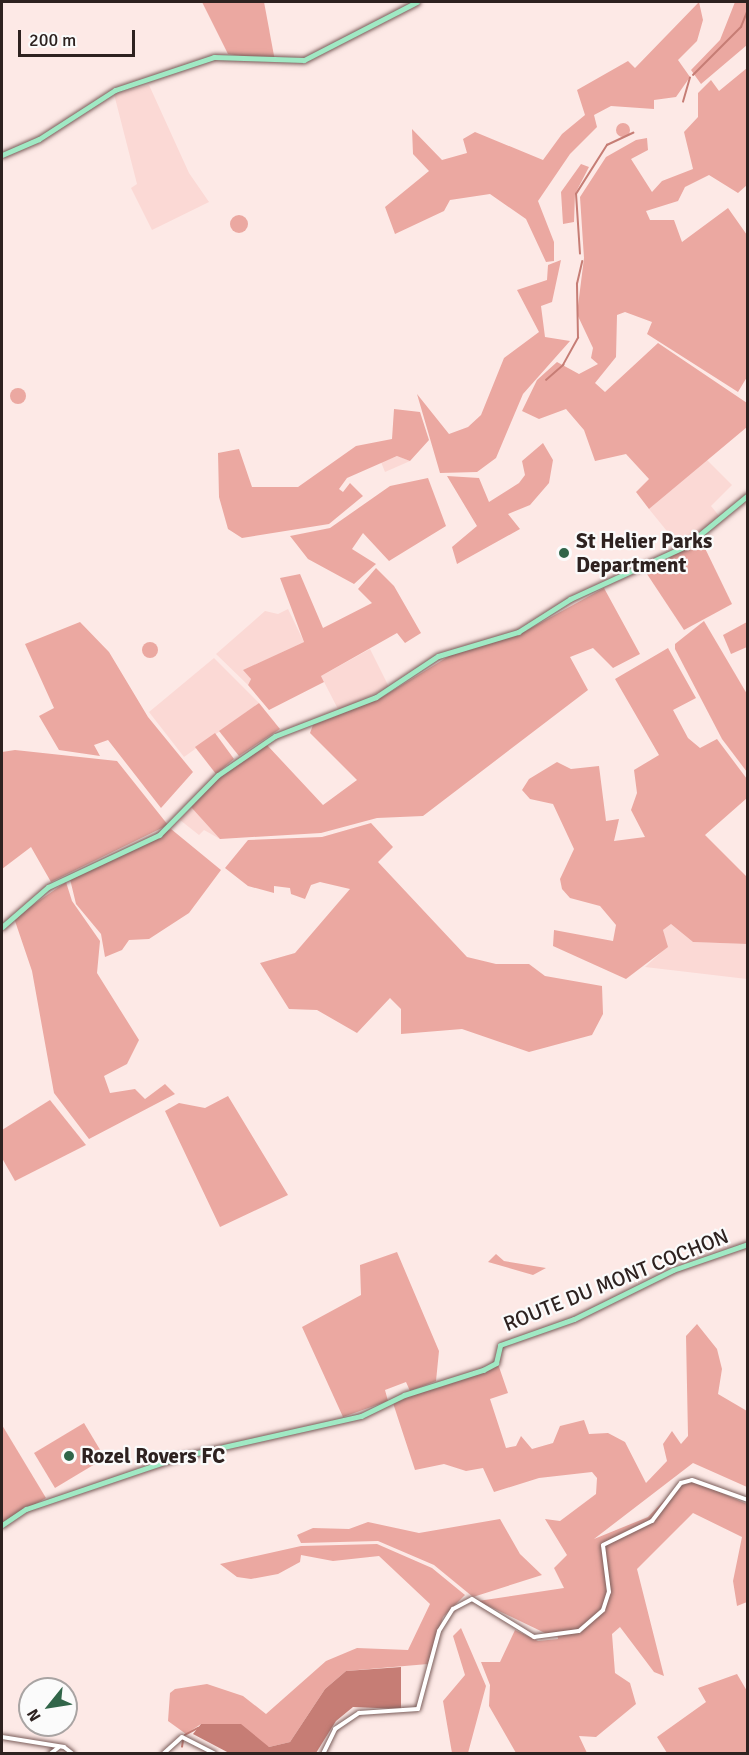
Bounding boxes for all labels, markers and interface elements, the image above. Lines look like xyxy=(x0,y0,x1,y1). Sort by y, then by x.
scale bar xyxy=(21,18,138,56)
text: 200 m xyxy=(29,29,76,51)
place label: St Helier Parks Department xyxy=(576,528,712,578)
marker: St Helier Parks Department xyxy=(557,546,571,560)
street label: ROUTE DU MONT COCHON xyxy=(500,1223,732,1337)
place label: Rozel Rovers FC xyxy=(81,1443,225,1469)
marker: Rozel Rovers FC xyxy=(62,1449,76,1463)
north arrow xyxy=(18,1677,78,1737)
text: N xyxy=(23,1705,46,1725)

